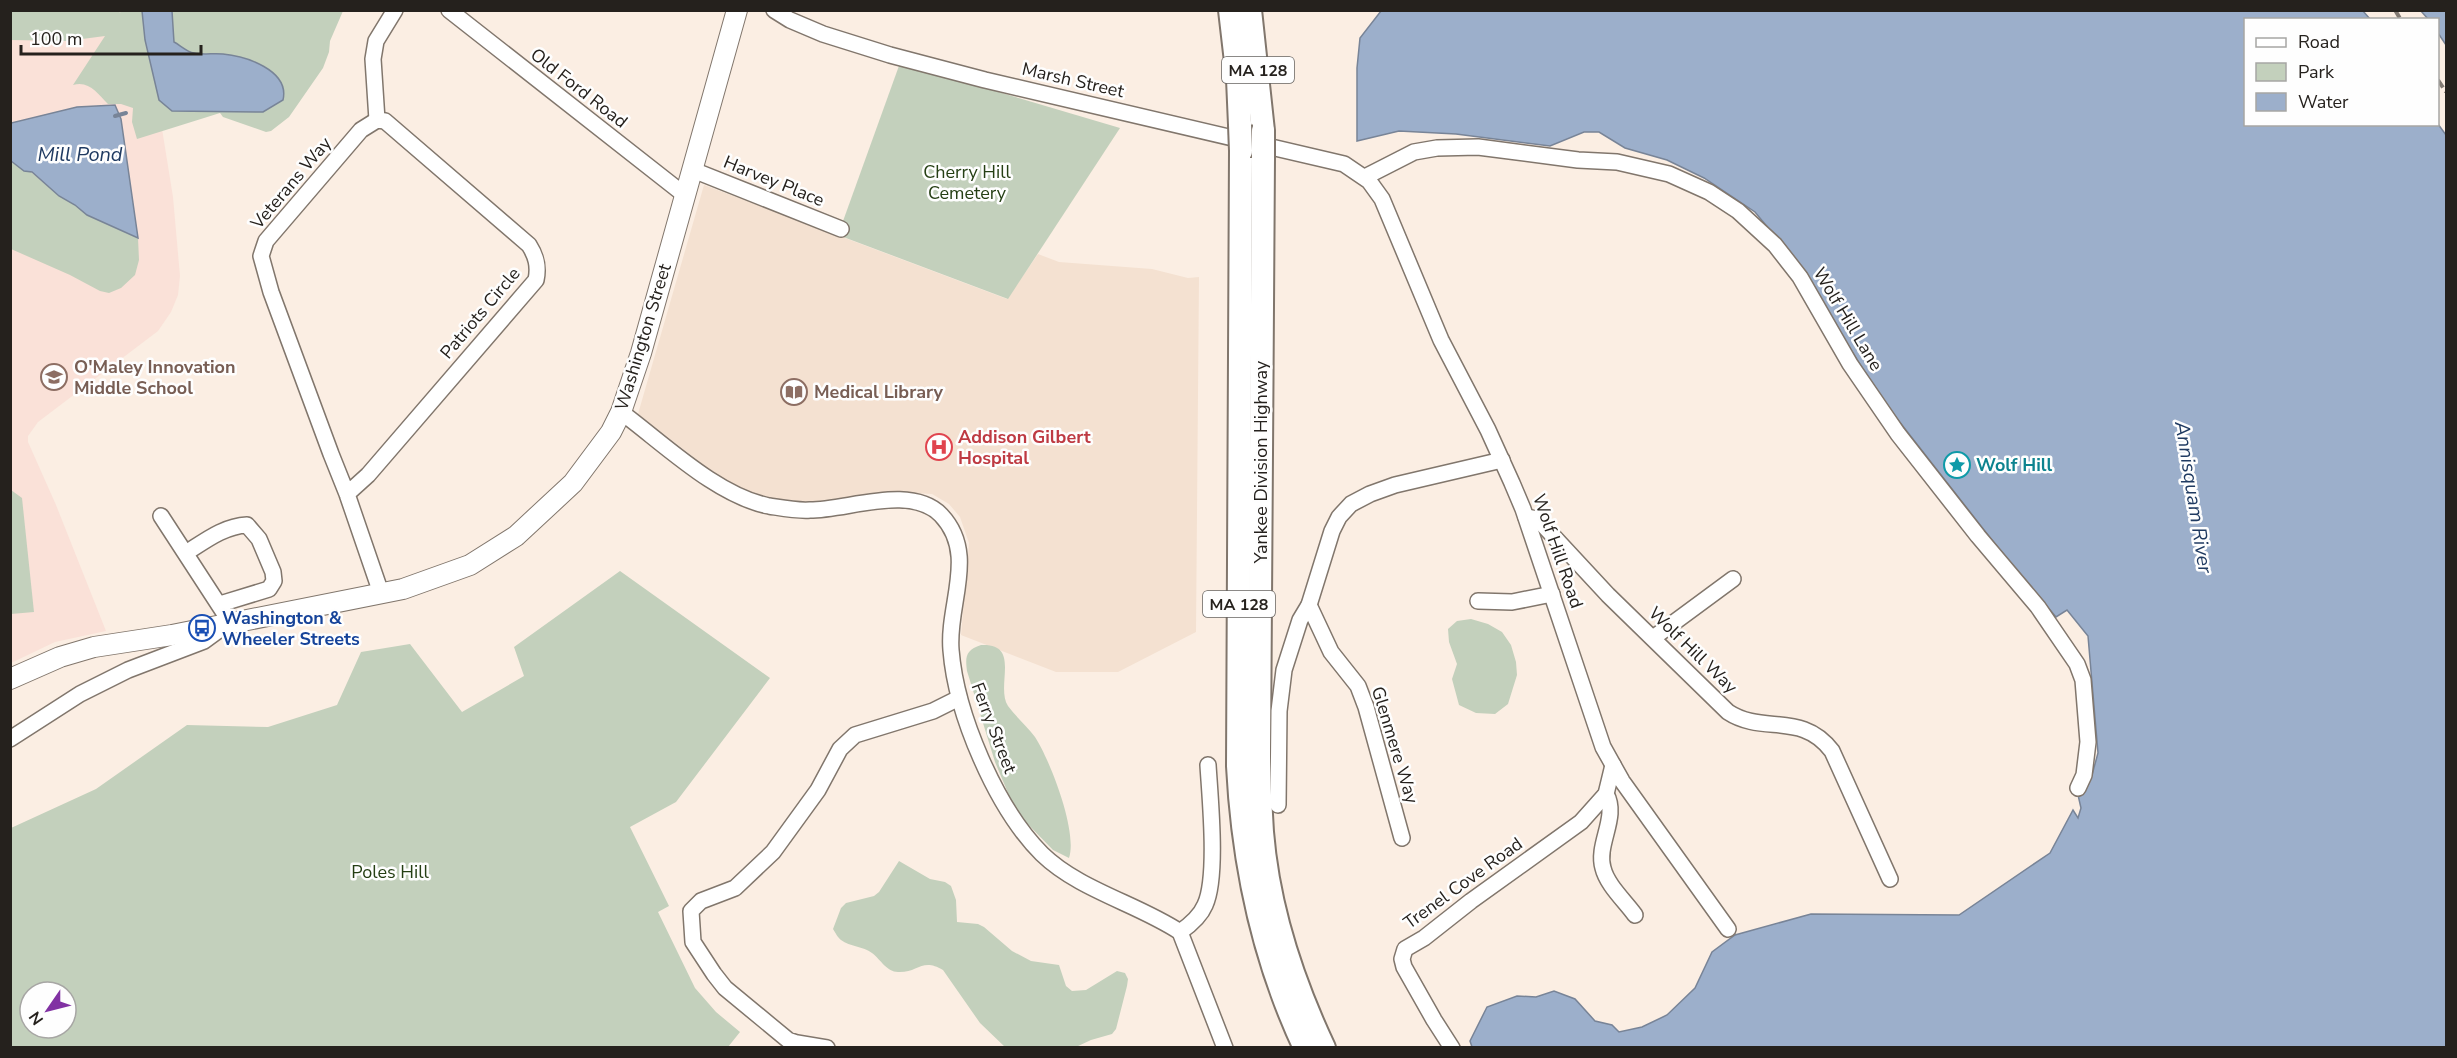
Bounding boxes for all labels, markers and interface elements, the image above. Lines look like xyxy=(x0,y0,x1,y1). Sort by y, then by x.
scale bar xyxy=(21,18,201,56)
legend xyxy=(2244,18,2439,126)
text: 100 m xyxy=(30,27,82,51)
text: Road xyxy=(2298,30,2340,54)
street label: Old Ford Road xyxy=(526,43,632,133)
street label: Marsh Street xyxy=(1020,57,1127,104)
road number: MA 128 xyxy=(1222,57,1294,83)
text: Park xyxy=(2298,60,2335,84)
text: Water xyxy=(2298,90,2349,114)
street label: Veterans Way xyxy=(245,131,337,235)
water label: Mill Pond xyxy=(37,141,123,168)
street label: Harvey Place xyxy=(720,150,828,212)
park label: Cherry Hill Cemetery xyxy=(923,160,1012,205)
street label: Washington Street xyxy=(609,260,677,413)
street label: Patriots Circle xyxy=(435,262,525,364)
street label: Wolf Hill Lane xyxy=(1808,263,1888,375)
place label: O'Maley Innovation Middle School xyxy=(74,355,235,400)
street label: Yankee Division Highway xyxy=(1249,360,1273,564)
school or university icon: O'Maley Innovation Middle School xyxy=(39,362,69,392)
library icon: Medical Library xyxy=(779,377,809,407)
place label: Medical Library xyxy=(814,380,944,404)
water label: Annisquam River xyxy=(2168,418,2219,576)
place label: Addison Gilbert Hospital xyxy=(958,425,1091,470)
hospital icon: Addison Gilbert Hospital xyxy=(924,432,954,462)
place icon: Wolf Hill xyxy=(1942,450,1972,480)
place label: Wolf Hill xyxy=(1976,453,2052,477)
street label: Wolf Hill Road xyxy=(1527,491,1589,611)
road number: MA 128 xyxy=(1203,591,1275,617)
street label: Wolf Hill Way xyxy=(1643,601,1743,699)
place label: Washington & Wheeler Streets xyxy=(222,606,360,651)
bus stop icon: Washington & Wheeler Streets xyxy=(187,613,217,643)
street label: Ferry Street xyxy=(966,679,1023,778)
street label: Glenmere Way xyxy=(1366,684,1424,807)
street label: Trenel Cove Road xyxy=(1399,832,1527,934)
park label: Poles Hill xyxy=(351,860,429,884)
north arrow xyxy=(18,980,78,1040)
text: N xyxy=(24,1007,49,1029)

